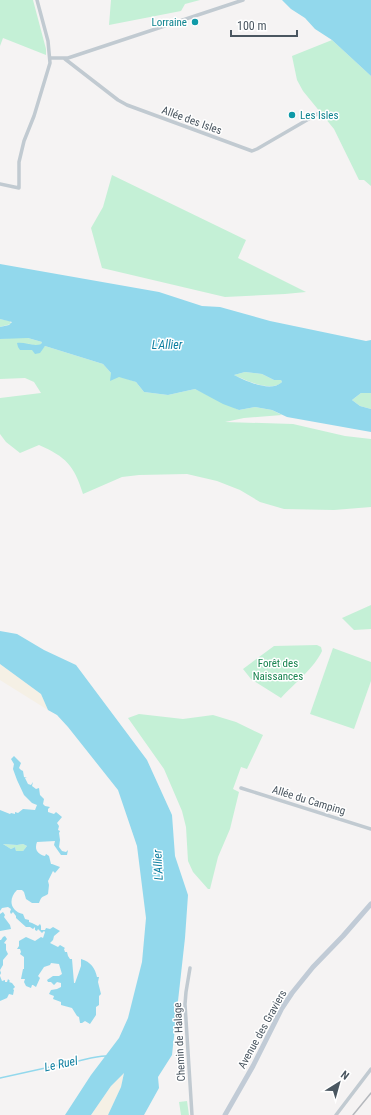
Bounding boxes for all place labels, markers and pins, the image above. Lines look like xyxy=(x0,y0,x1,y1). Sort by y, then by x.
place label: Lorraine xyxy=(151,16,187,29)
marker: Lorraine xyxy=(190,17,200,27)
place label: Les Isles xyxy=(300,109,338,122)
marker: Les Isles xyxy=(287,110,297,120)

